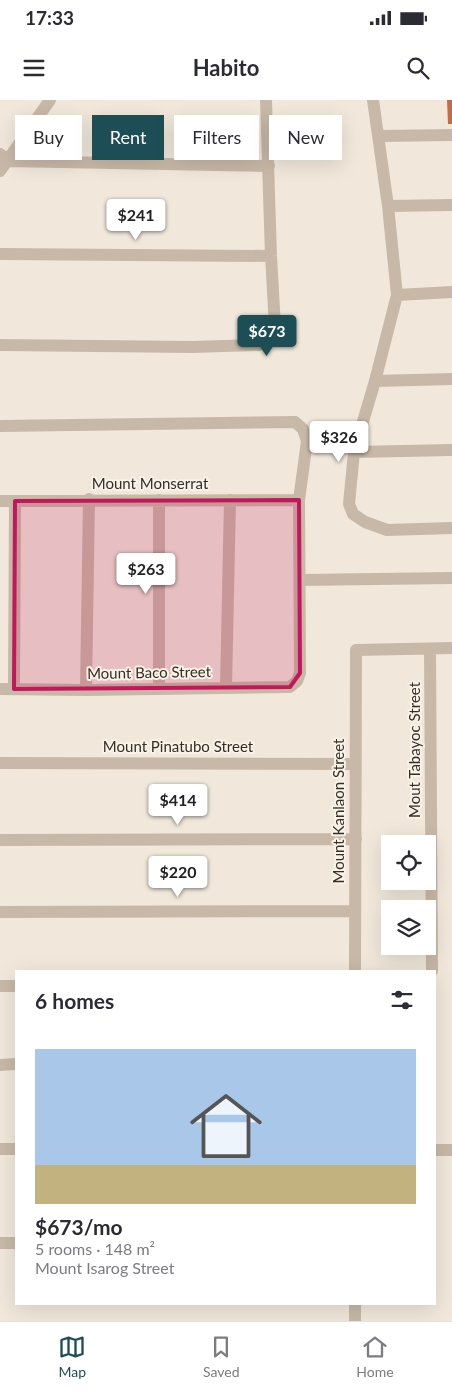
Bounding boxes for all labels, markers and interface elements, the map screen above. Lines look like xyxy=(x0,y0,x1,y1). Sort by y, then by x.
text: 17:33 xyxy=(25,6,74,29)
icon: menu xyxy=(20,54,48,82)
text: Habito xyxy=(193,54,259,81)
icon: search xyxy=(404,54,432,82)
chip: Buy xyxy=(15,115,82,160)
chip: Rent xyxy=(92,115,164,160)
chip: Filters xyxy=(174,115,259,160)
chip: New xyxy=(269,115,342,160)
pin: $241 xyxy=(106,198,166,241)
text: $241 xyxy=(117,205,155,224)
pin: $673 xyxy=(237,314,297,357)
text: $673 xyxy=(248,321,286,340)
pin: $326 xyxy=(309,420,369,463)
text: $326 xyxy=(320,427,358,446)
street label: Mount Monserrat xyxy=(92,474,209,492)
pin: $263 xyxy=(116,552,176,595)
text: $263 xyxy=(127,559,165,578)
street label: Mount Baco Street xyxy=(87,662,212,682)
street label: Mout Tabayoc Street xyxy=(405,681,423,818)
street label: Mount Pinatubo Street xyxy=(103,737,254,755)
street label: Mount Kanlaon Street xyxy=(329,738,347,883)
pin: $414 xyxy=(148,784,208,826)
text: $414 xyxy=(159,790,197,809)
map controls xyxy=(381,835,436,955)
button: locate xyxy=(381,835,436,890)
pin: $220 xyxy=(148,856,208,898)
text: $220 xyxy=(159,862,197,881)
button: layers xyxy=(381,900,436,955)
icon: filters xyxy=(388,986,416,1014)
text: 6 homes xyxy=(35,988,114,1013)
icon: home xyxy=(181,1081,271,1171)
text: $673/mo xyxy=(35,1214,123,1239)
text: 5 rooms · 148 m² xyxy=(35,1239,155,1258)
text: Mount Isarog Street xyxy=(35,1258,174,1277)
tab: Map xyxy=(58,1333,86,1380)
tab: Saved xyxy=(203,1333,240,1380)
tab: Home xyxy=(356,1333,394,1380)

